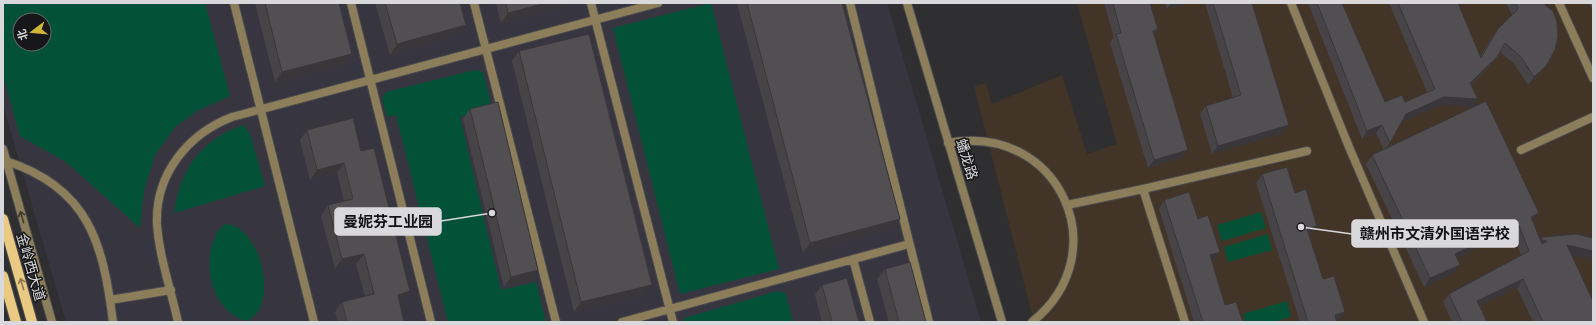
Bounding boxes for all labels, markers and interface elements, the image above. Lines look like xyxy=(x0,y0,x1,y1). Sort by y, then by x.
north arrow xyxy=(12,12,52,52)
text: 北 xyxy=(13,28,31,42)
street label: 蟠龙路 xyxy=(952,136,983,182)
callout: 曼妮芬工业园 xyxy=(335,208,441,235)
one-way arrow xyxy=(18,211,25,224)
text: 曼妮芬工业园 xyxy=(343,211,433,231)
callout: 赣州市文清外国语学校 xyxy=(1352,220,1518,247)
text: 赣州市文清外国语学校 xyxy=(1360,223,1510,243)
street label: 金岭西大道 xyxy=(13,231,50,303)
one-way arrow xyxy=(17,278,25,291)

